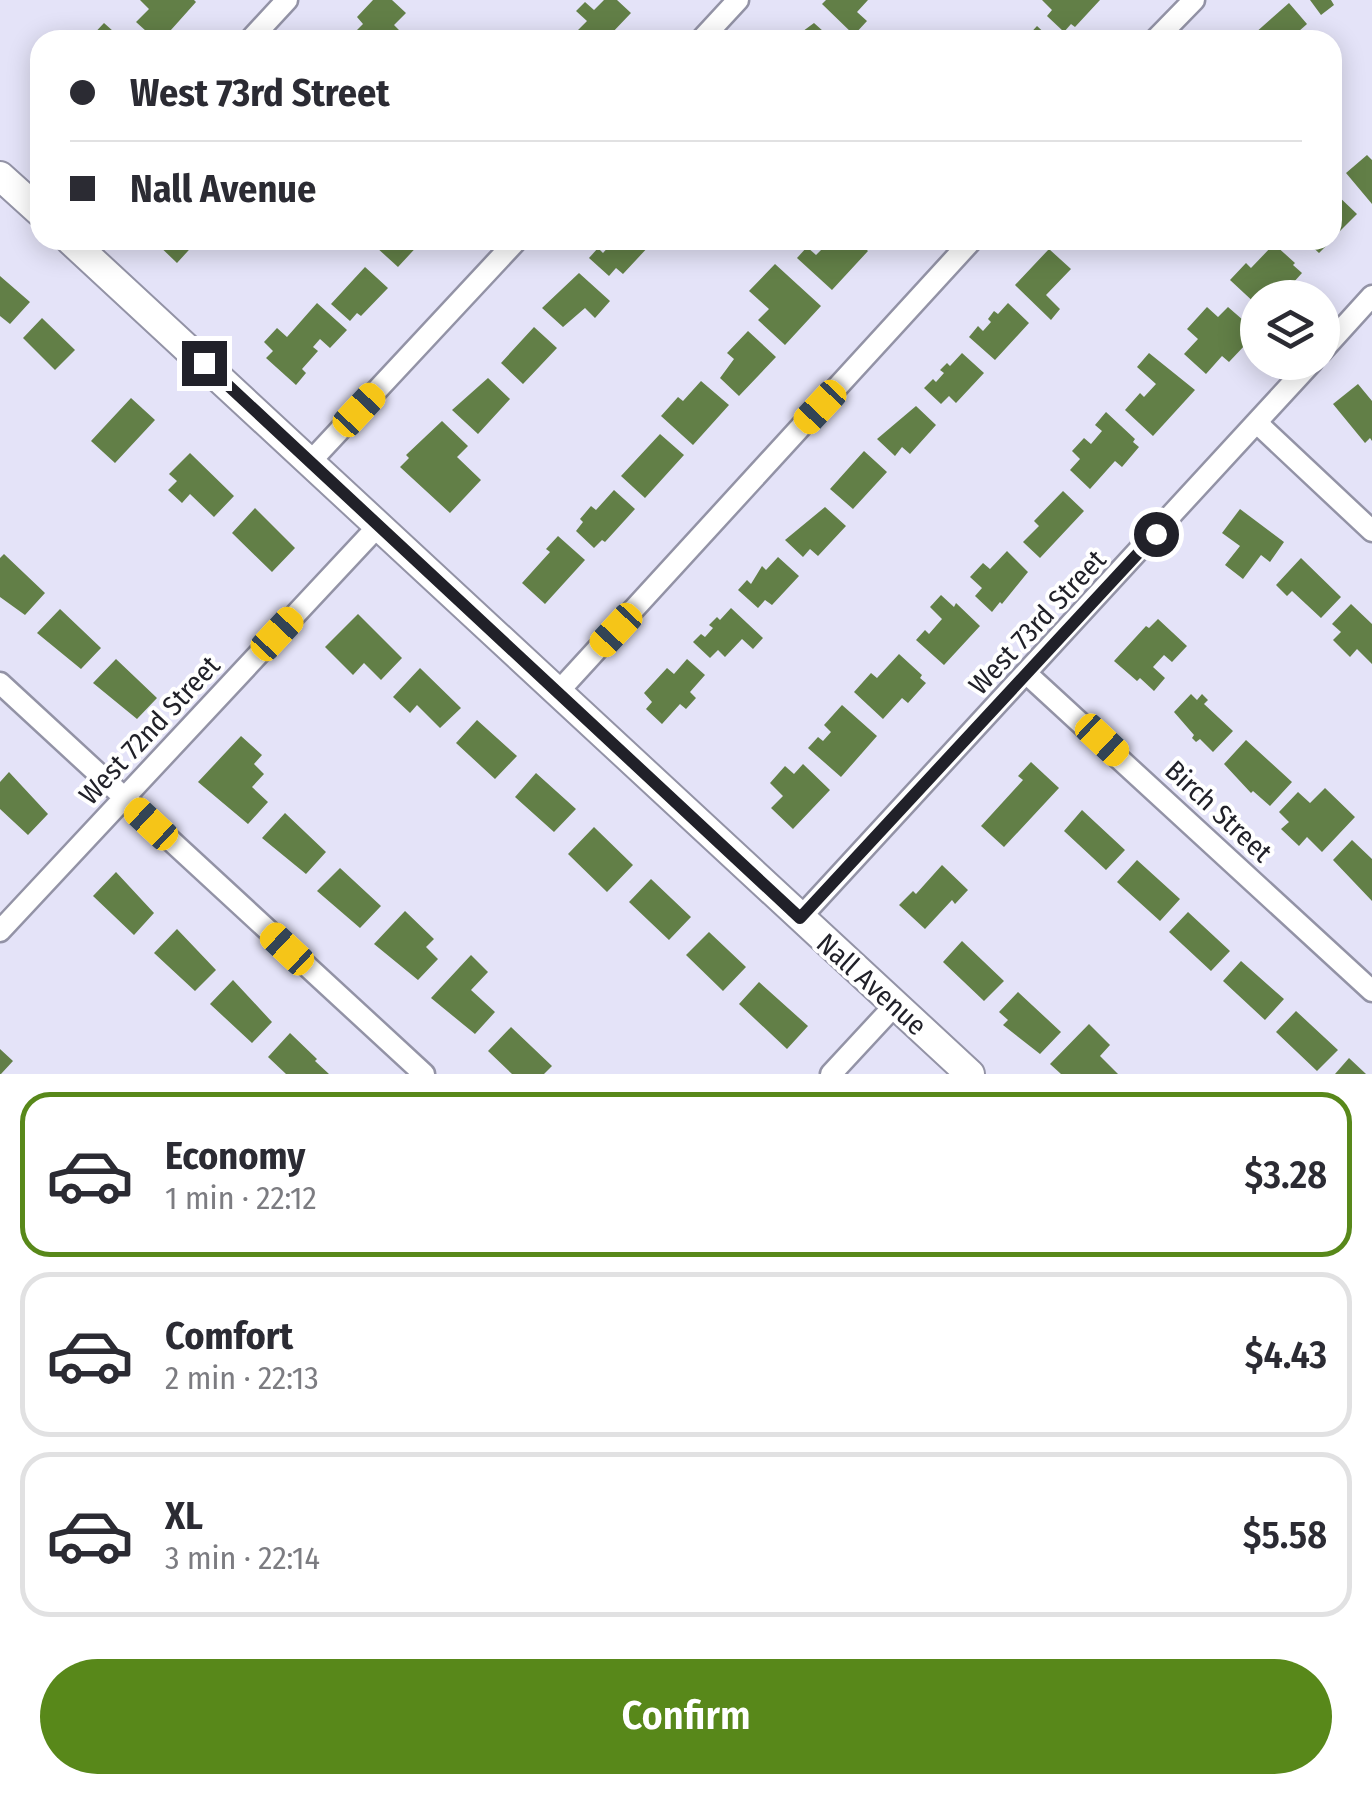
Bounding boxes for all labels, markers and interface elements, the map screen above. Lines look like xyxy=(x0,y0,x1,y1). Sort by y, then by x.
text: West 73rd Street xyxy=(130,70,390,116)
text: Nall Avenue xyxy=(130,166,316,212)
map controls xyxy=(1240,280,1340,380)
button: layers xyxy=(1240,280,1340,380)
route end xyxy=(182,341,227,386)
car xyxy=(789,375,851,439)
car xyxy=(328,378,390,442)
route start xyxy=(1134,512,1179,557)
street label: West 73rd Street xyxy=(962,543,1113,701)
car xyxy=(585,598,647,662)
car xyxy=(246,602,308,666)
street label: West 72nd Street xyxy=(72,649,227,811)
car xyxy=(1070,709,1134,771)
street label: Birch Street xyxy=(1159,754,1279,870)
car xyxy=(119,793,183,855)
car xyxy=(255,918,319,980)
street label: Nall Avenue xyxy=(810,927,933,1042)
icon: car xyxy=(45,1130,135,1220)
text: Economy xyxy=(165,1133,305,1179)
text: $3.28 xyxy=(1245,1152,1327,1198)
text: 1 min · 22:12 xyxy=(165,1179,317,1217)
icon: car xyxy=(45,1310,135,1400)
text: Comfort xyxy=(165,1313,293,1359)
text: $4.43 xyxy=(1245,1332,1327,1378)
text: 2 min · 22:13 xyxy=(165,1359,319,1397)
icon: car xyxy=(45,1490,135,1580)
text: XL xyxy=(165,1493,203,1539)
text: $5.58 xyxy=(1243,1512,1327,1558)
text: 3 min · 22:14 xyxy=(165,1539,320,1577)
button: Confirm xyxy=(40,1659,1332,1774)

